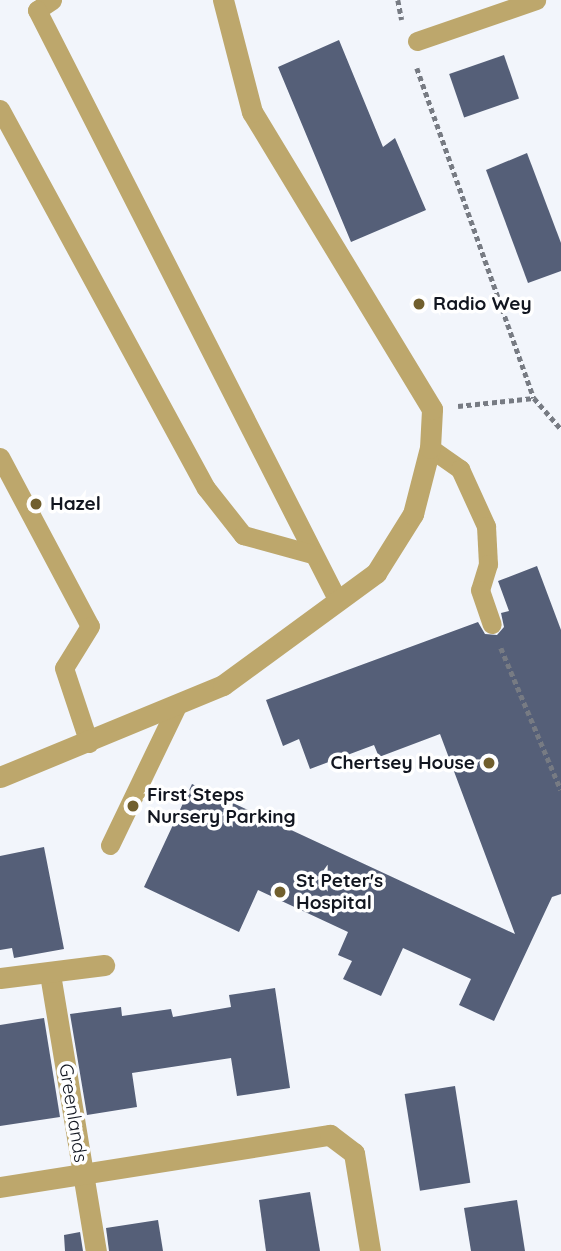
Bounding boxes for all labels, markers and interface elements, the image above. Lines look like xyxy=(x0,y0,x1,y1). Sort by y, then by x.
place label: Radio Wey xyxy=(433,293,532,315)
marker: Radio Wey xyxy=(411,296,427,312)
place label: Hazel xyxy=(50,493,101,515)
marker: Hazel xyxy=(28,496,44,512)
place label: Chertsey House xyxy=(331,752,475,774)
marker: Chertsey House xyxy=(481,755,497,771)
place label: First Steps Nursery Parking xyxy=(147,784,296,828)
marker: First Steps Nursery Parking xyxy=(125,798,141,814)
place label: St Peter's Hospital xyxy=(296,870,383,914)
marker: St Peter's Hospital xyxy=(270,882,290,902)
street label: Greenlands xyxy=(54,1062,92,1164)

